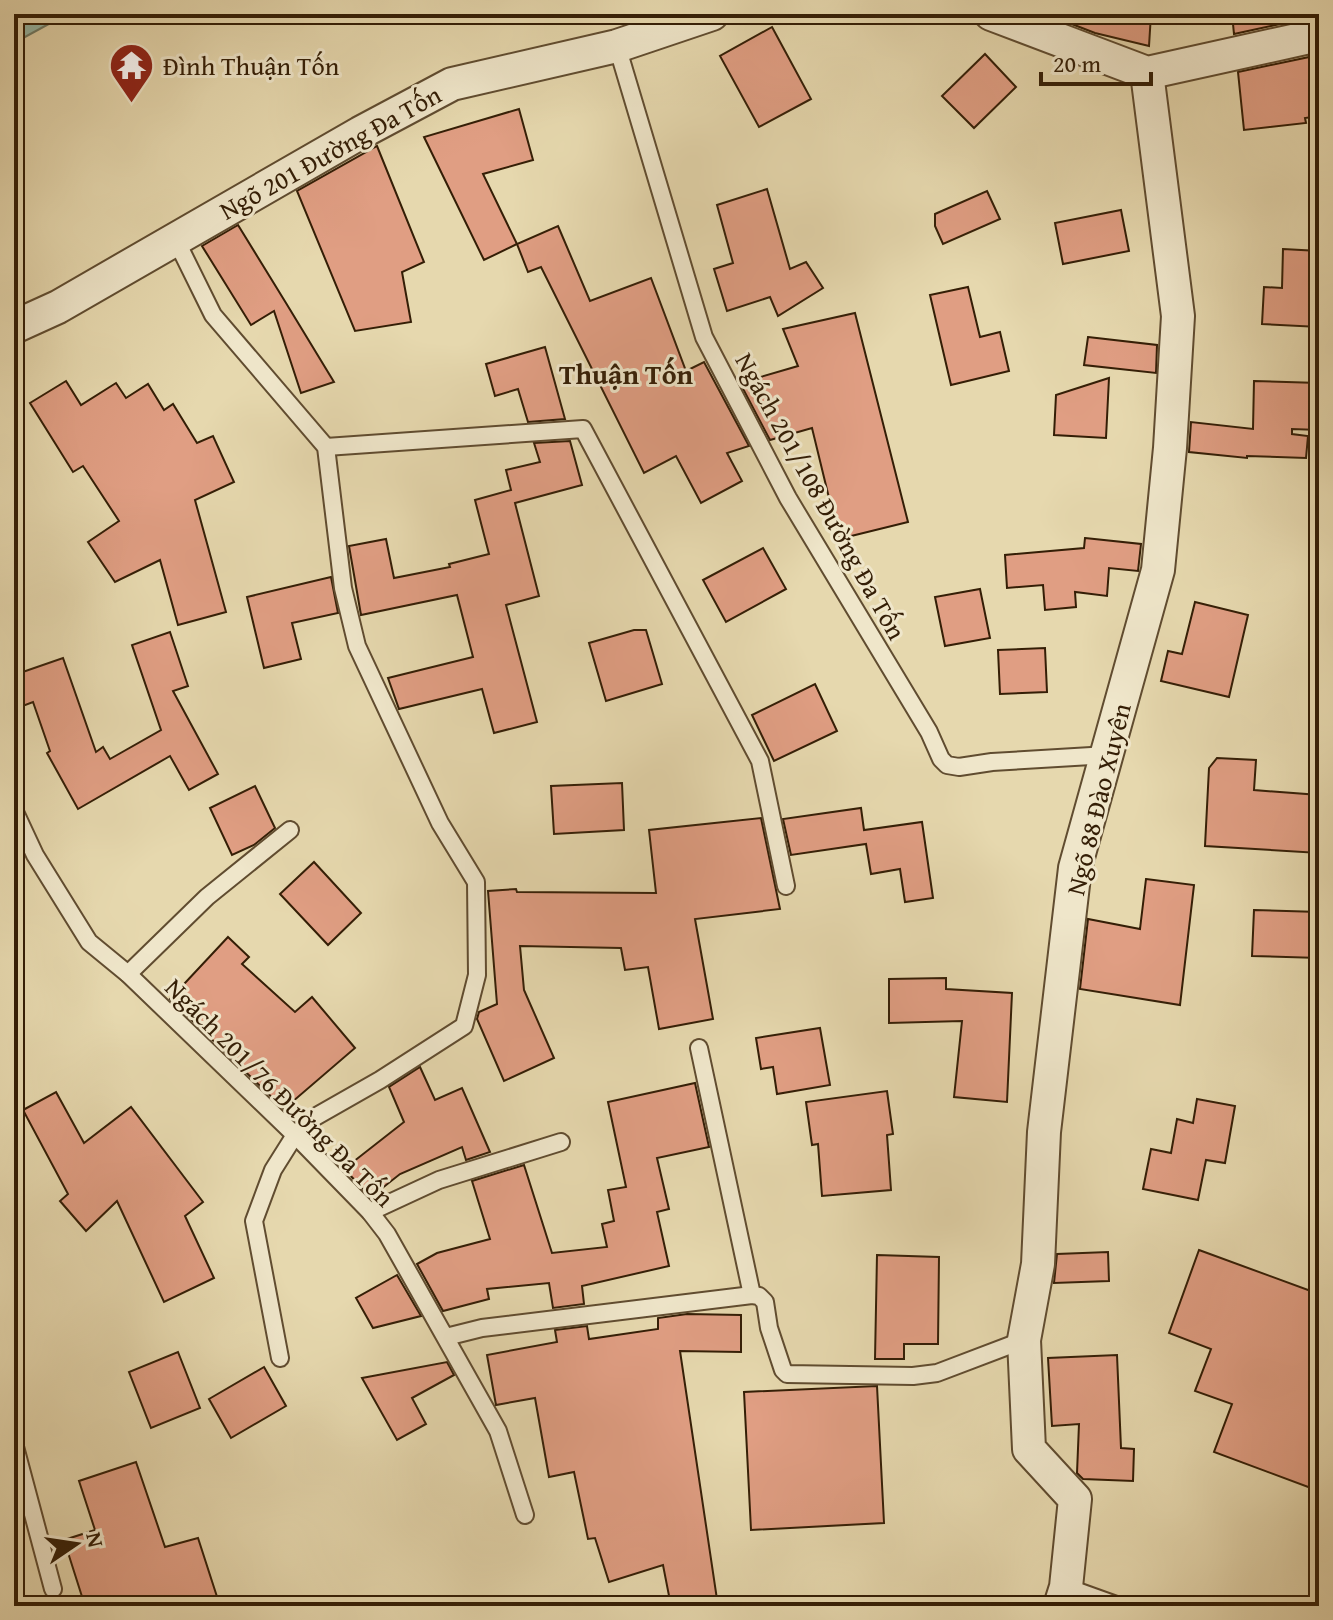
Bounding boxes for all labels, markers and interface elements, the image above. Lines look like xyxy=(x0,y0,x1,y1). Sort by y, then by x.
scale bar xyxy=(1041,36,1151,86)
temple icon: Đình Thuận Tốn xyxy=(108,41,156,104)
place label: Đình Thuận Tốn xyxy=(163,46,340,85)
text: 20 m xyxy=(1053,46,1101,81)
street label: Ngõ 201 Đường Đa Tốn xyxy=(212,75,448,229)
street label: Ngách 201/108 Đường Đa Tốn xyxy=(726,345,917,647)
district label: Thuận Tốn xyxy=(559,353,694,394)
street label: Ngõ 88 Đào Xuyên xyxy=(1055,698,1141,899)
street label: Ngách 201/76 Đường Đa Tốn xyxy=(156,968,404,1216)
north arrow xyxy=(36,1504,116,1584)
text: N xyxy=(78,1529,113,1551)

